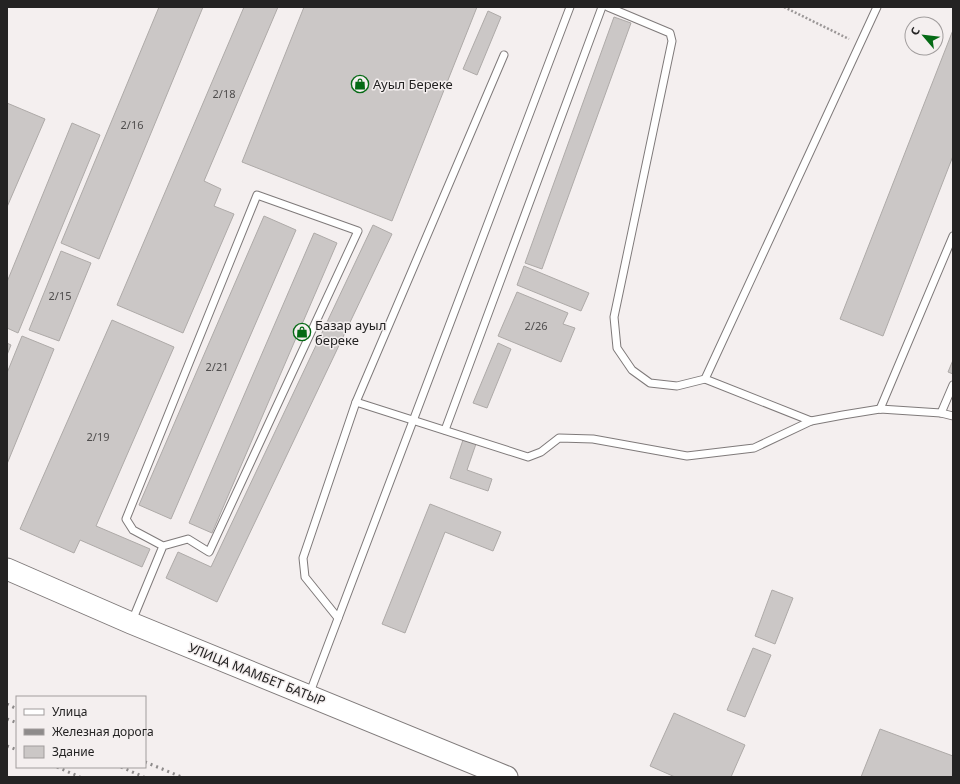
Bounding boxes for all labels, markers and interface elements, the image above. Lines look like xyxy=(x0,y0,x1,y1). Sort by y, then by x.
north arrow xyxy=(904,16,944,56)
text: С xyxy=(906,24,923,38)
shop icon: Ауыл Береке xyxy=(350,74,370,94)
place label: Ауыл Береке xyxy=(373,75,453,93)
house number: 2/18 xyxy=(213,86,235,101)
house number: 2/16 xyxy=(121,117,143,132)
house number: 2/15 xyxy=(49,288,71,303)
place label: Базар ауыл береке xyxy=(315,316,386,349)
house number: 2/26 xyxy=(525,318,547,333)
shop icon: Базар ауыл береке xyxy=(292,322,312,342)
house number: 2/21 xyxy=(206,359,228,374)
house number: 2/19 xyxy=(87,429,109,444)
street label: УЛИЦА МАМБЕТ БАТЫР xyxy=(186,638,328,710)
legend xyxy=(16,696,146,768)
text: Улица xyxy=(52,703,87,720)
text: Железная дорога xyxy=(52,723,154,740)
text: Здание xyxy=(52,743,95,760)

